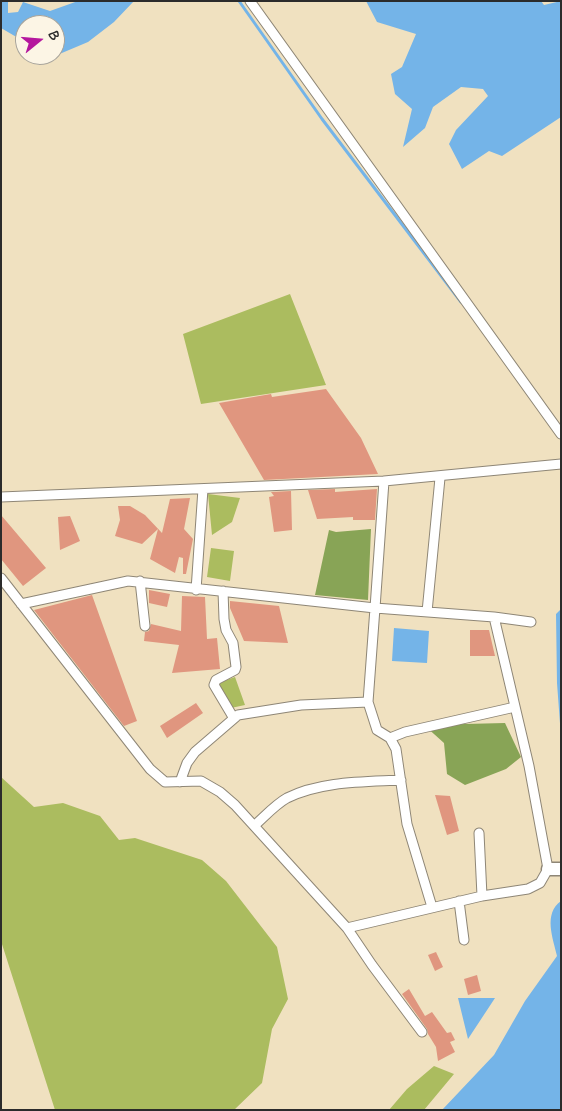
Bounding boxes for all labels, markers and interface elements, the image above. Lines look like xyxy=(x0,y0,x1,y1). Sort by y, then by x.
north arrow xyxy=(15,15,65,65)
text: B xyxy=(43,29,63,43)

